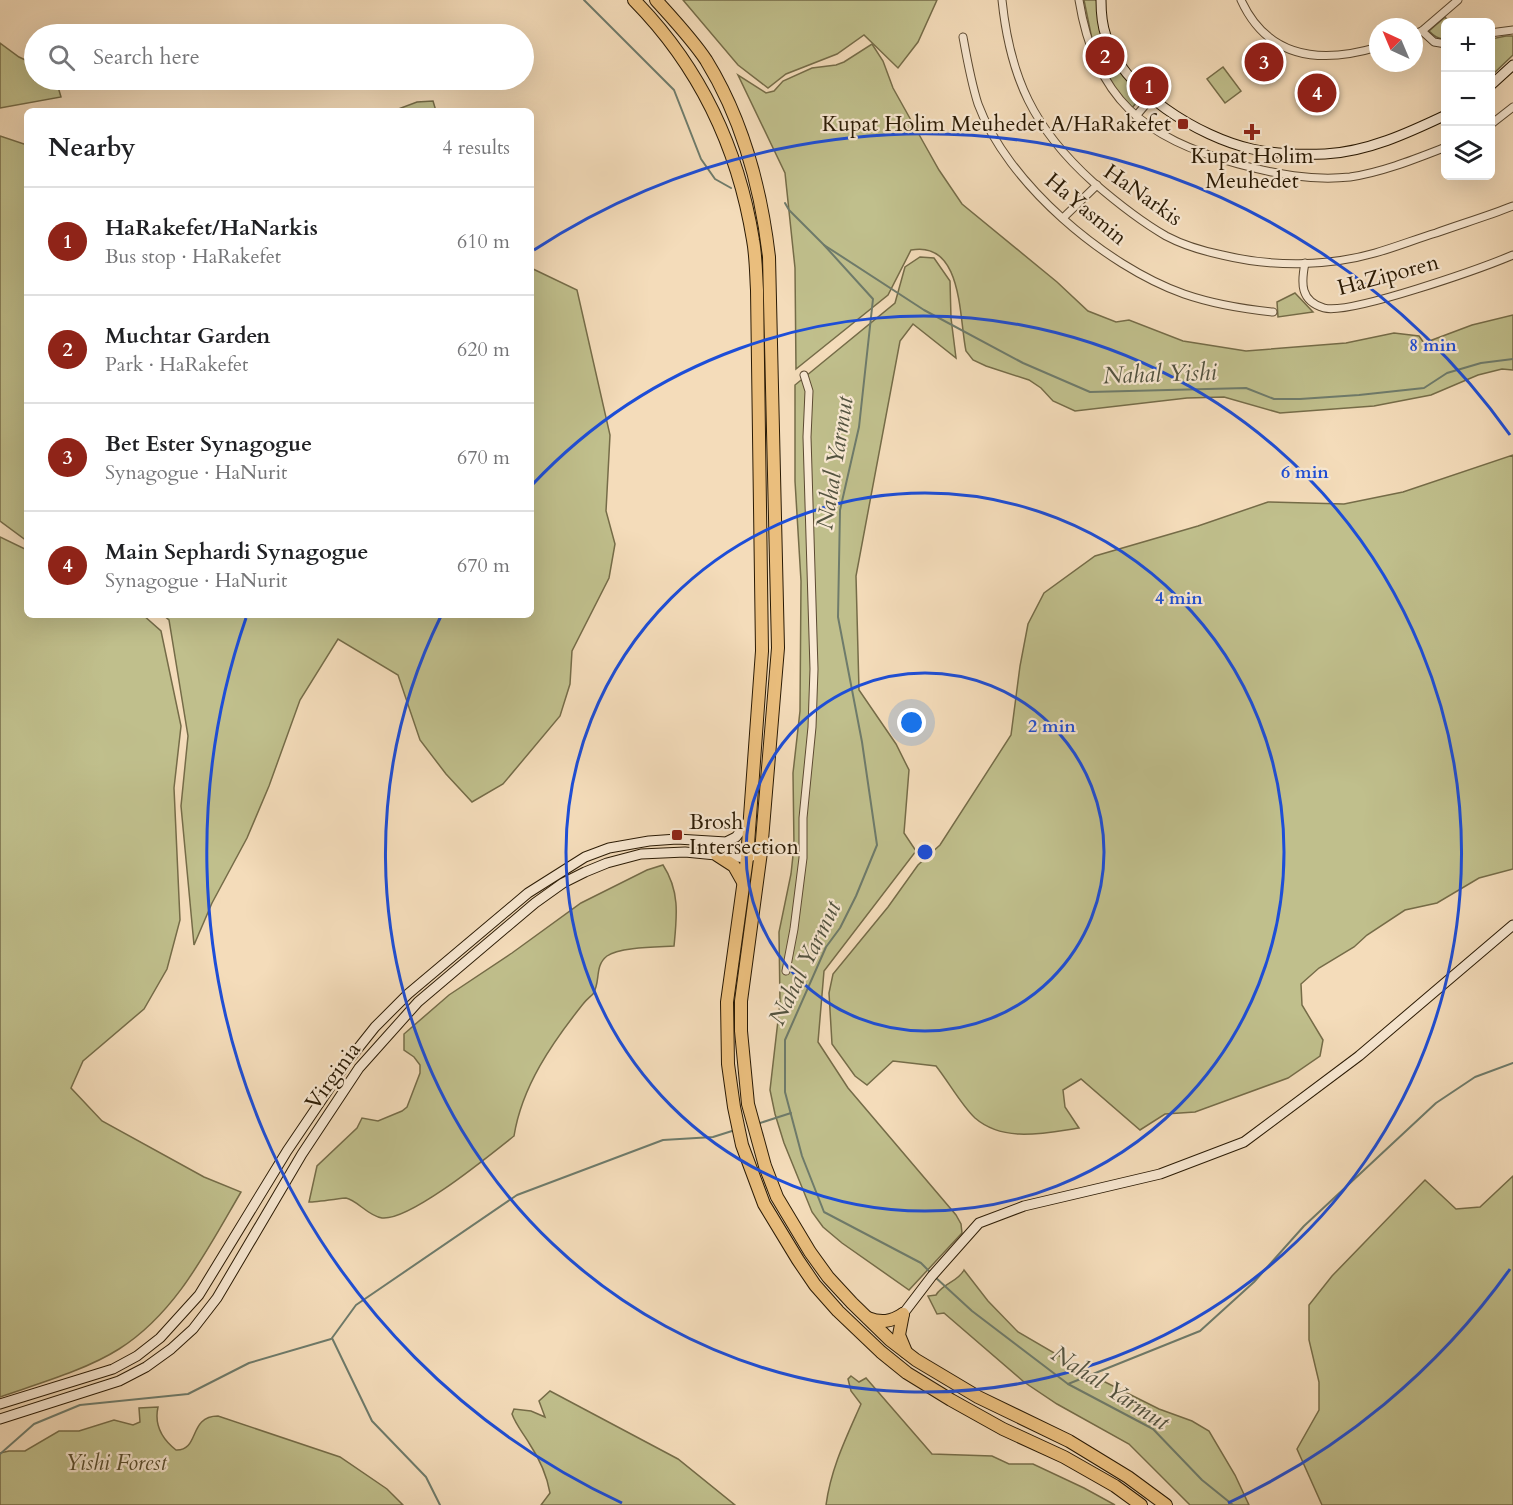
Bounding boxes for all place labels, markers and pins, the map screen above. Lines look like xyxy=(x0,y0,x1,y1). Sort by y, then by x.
pin: 2 xyxy=(1086,34,1124,78)
pin: 3 xyxy=(1244,40,1284,84)
pin: 1 xyxy=(1130,64,1168,109)
pin: 4 xyxy=(1298,70,1336,116)
place label: Kupat Holim Meuhedet A/HaRakefet xyxy=(822,109,1171,139)
marker: Kupat Holim Meuhedet A/HaRakefet xyxy=(1176,117,1190,131)
marker: Kupat Holim Meuhedet xyxy=(1243,123,1261,141)
place label: Kupat Holim Meuhedet xyxy=(1190,141,1314,196)
place label: Brosh Intersection xyxy=(689,807,799,862)
marker: Brosh Intersection xyxy=(670,828,684,842)
centre of rings xyxy=(915,842,935,862)

